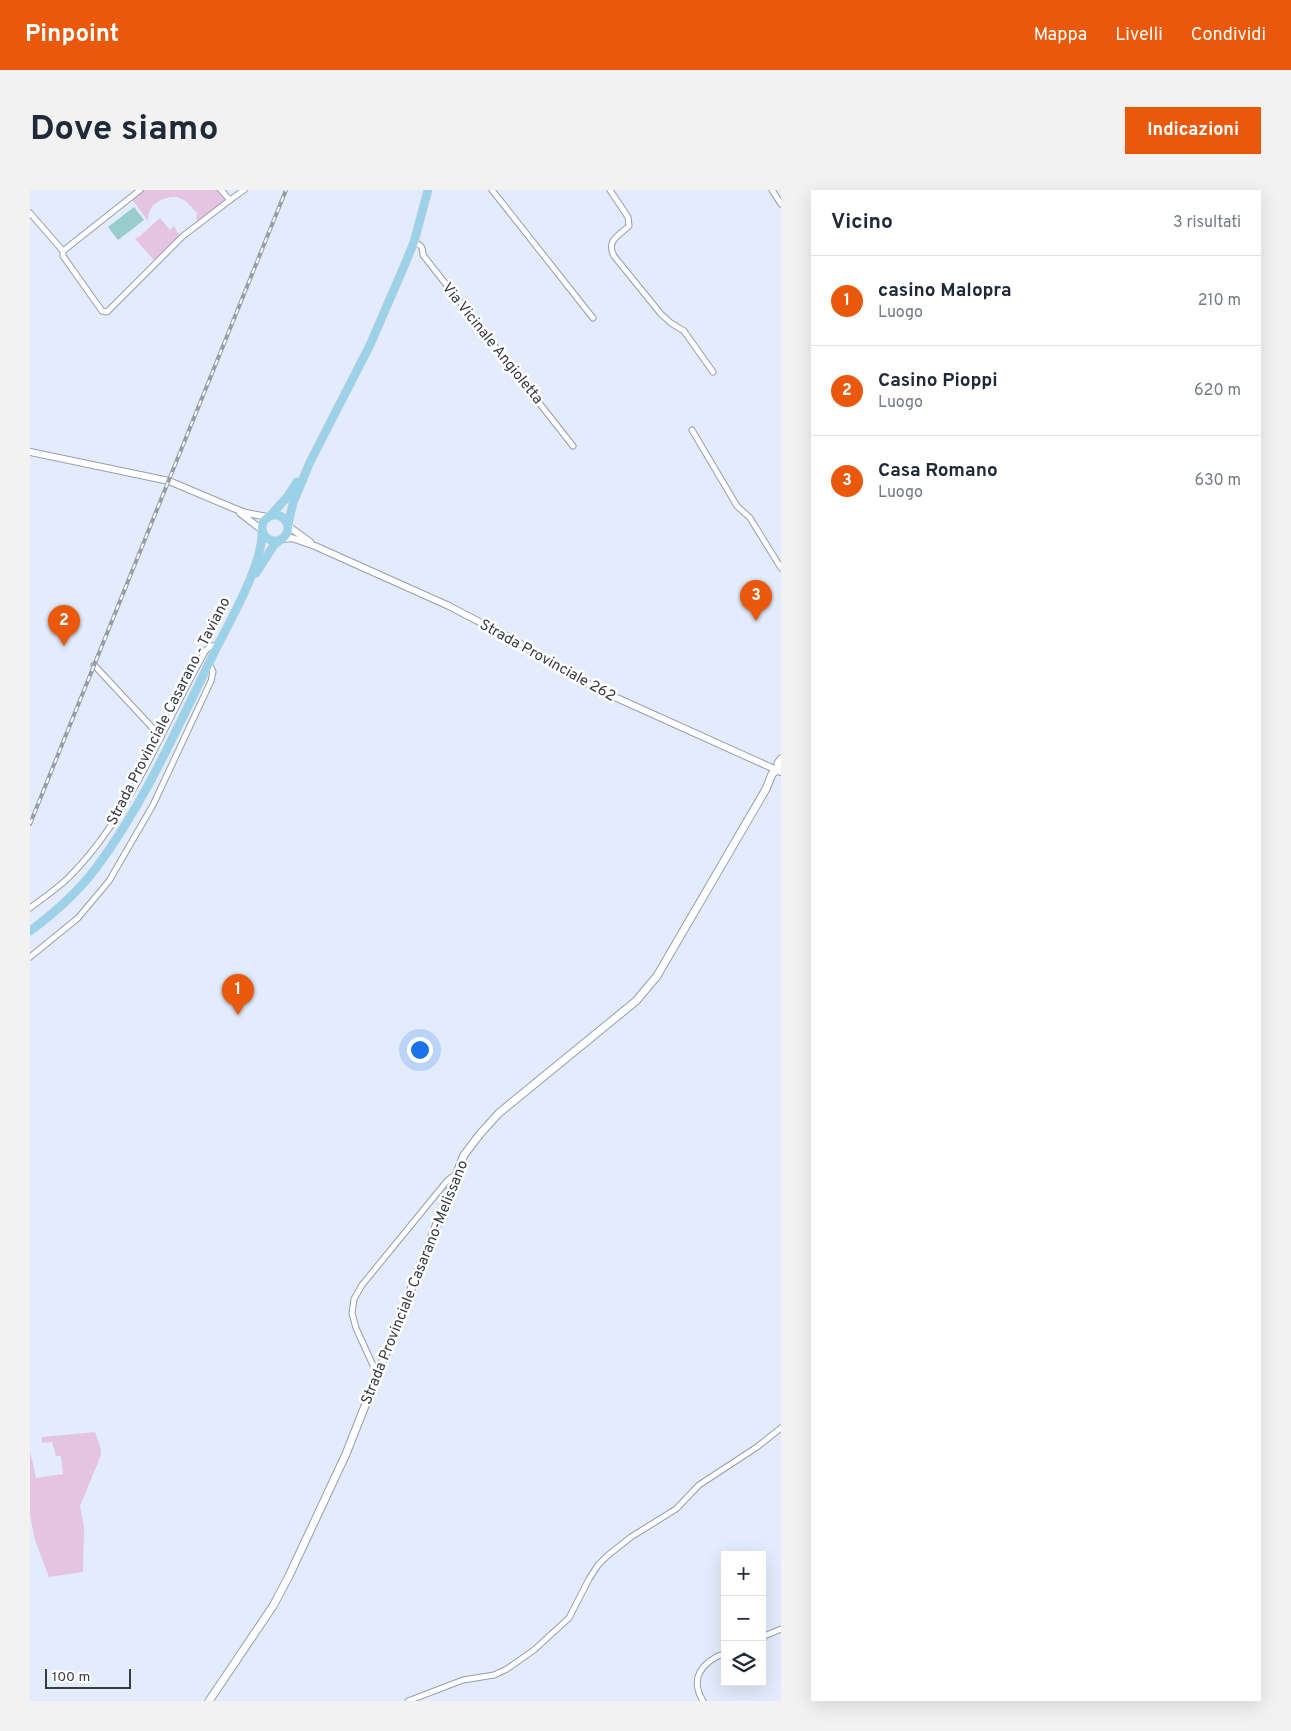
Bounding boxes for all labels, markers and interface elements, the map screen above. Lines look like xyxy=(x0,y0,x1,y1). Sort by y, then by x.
text: Pinpoint xyxy=(25,20,119,50)
text: Mappa xyxy=(1034,24,1087,47)
text: Livelli xyxy=(1115,24,1163,47)
text: Condividi xyxy=(1191,24,1266,47)
button: Indicazioni xyxy=(1125,107,1261,154)
text: Dove siamo xyxy=(30,108,219,152)
text: Vicino xyxy=(831,209,893,236)
text: 3 risultati xyxy=(1173,213,1241,233)
street label: Via Vicinale Angioletta xyxy=(437,279,547,409)
text: casino Malopra xyxy=(878,279,1012,303)
text: 1 xyxy=(844,291,850,311)
text: 210 m xyxy=(1198,291,1241,311)
text: Luogo xyxy=(878,303,923,323)
text: Casino Pioppi xyxy=(878,369,998,393)
text: 2 xyxy=(842,381,852,401)
text: 620 m xyxy=(1194,381,1241,401)
text: Luogo xyxy=(878,393,923,413)
text: Casa Romano xyxy=(878,459,998,483)
text: 3 xyxy=(842,471,852,491)
text: 630 m xyxy=(1194,471,1241,491)
text: Luogo xyxy=(878,483,923,503)
pin: 3 xyxy=(740,580,772,621)
street label: Strada Provinciale Casarano - Taviano xyxy=(103,594,235,829)
pin: 2 xyxy=(48,605,80,646)
street label: Strada Provinciale 262 xyxy=(476,616,619,707)
pin: 1 xyxy=(222,974,254,1015)
your location xyxy=(407,1037,433,1063)
street label: Strada Provinciale Casarano-Melissano xyxy=(358,1158,473,1407)
map controls xyxy=(721,1551,766,1686)
button: + xyxy=(721,1551,766,1596)
button: − xyxy=(721,1596,766,1641)
button: layers xyxy=(721,1641,766,1686)
scale bar xyxy=(45,1666,131,1689)
text: 100 m xyxy=(52,1669,90,1686)

